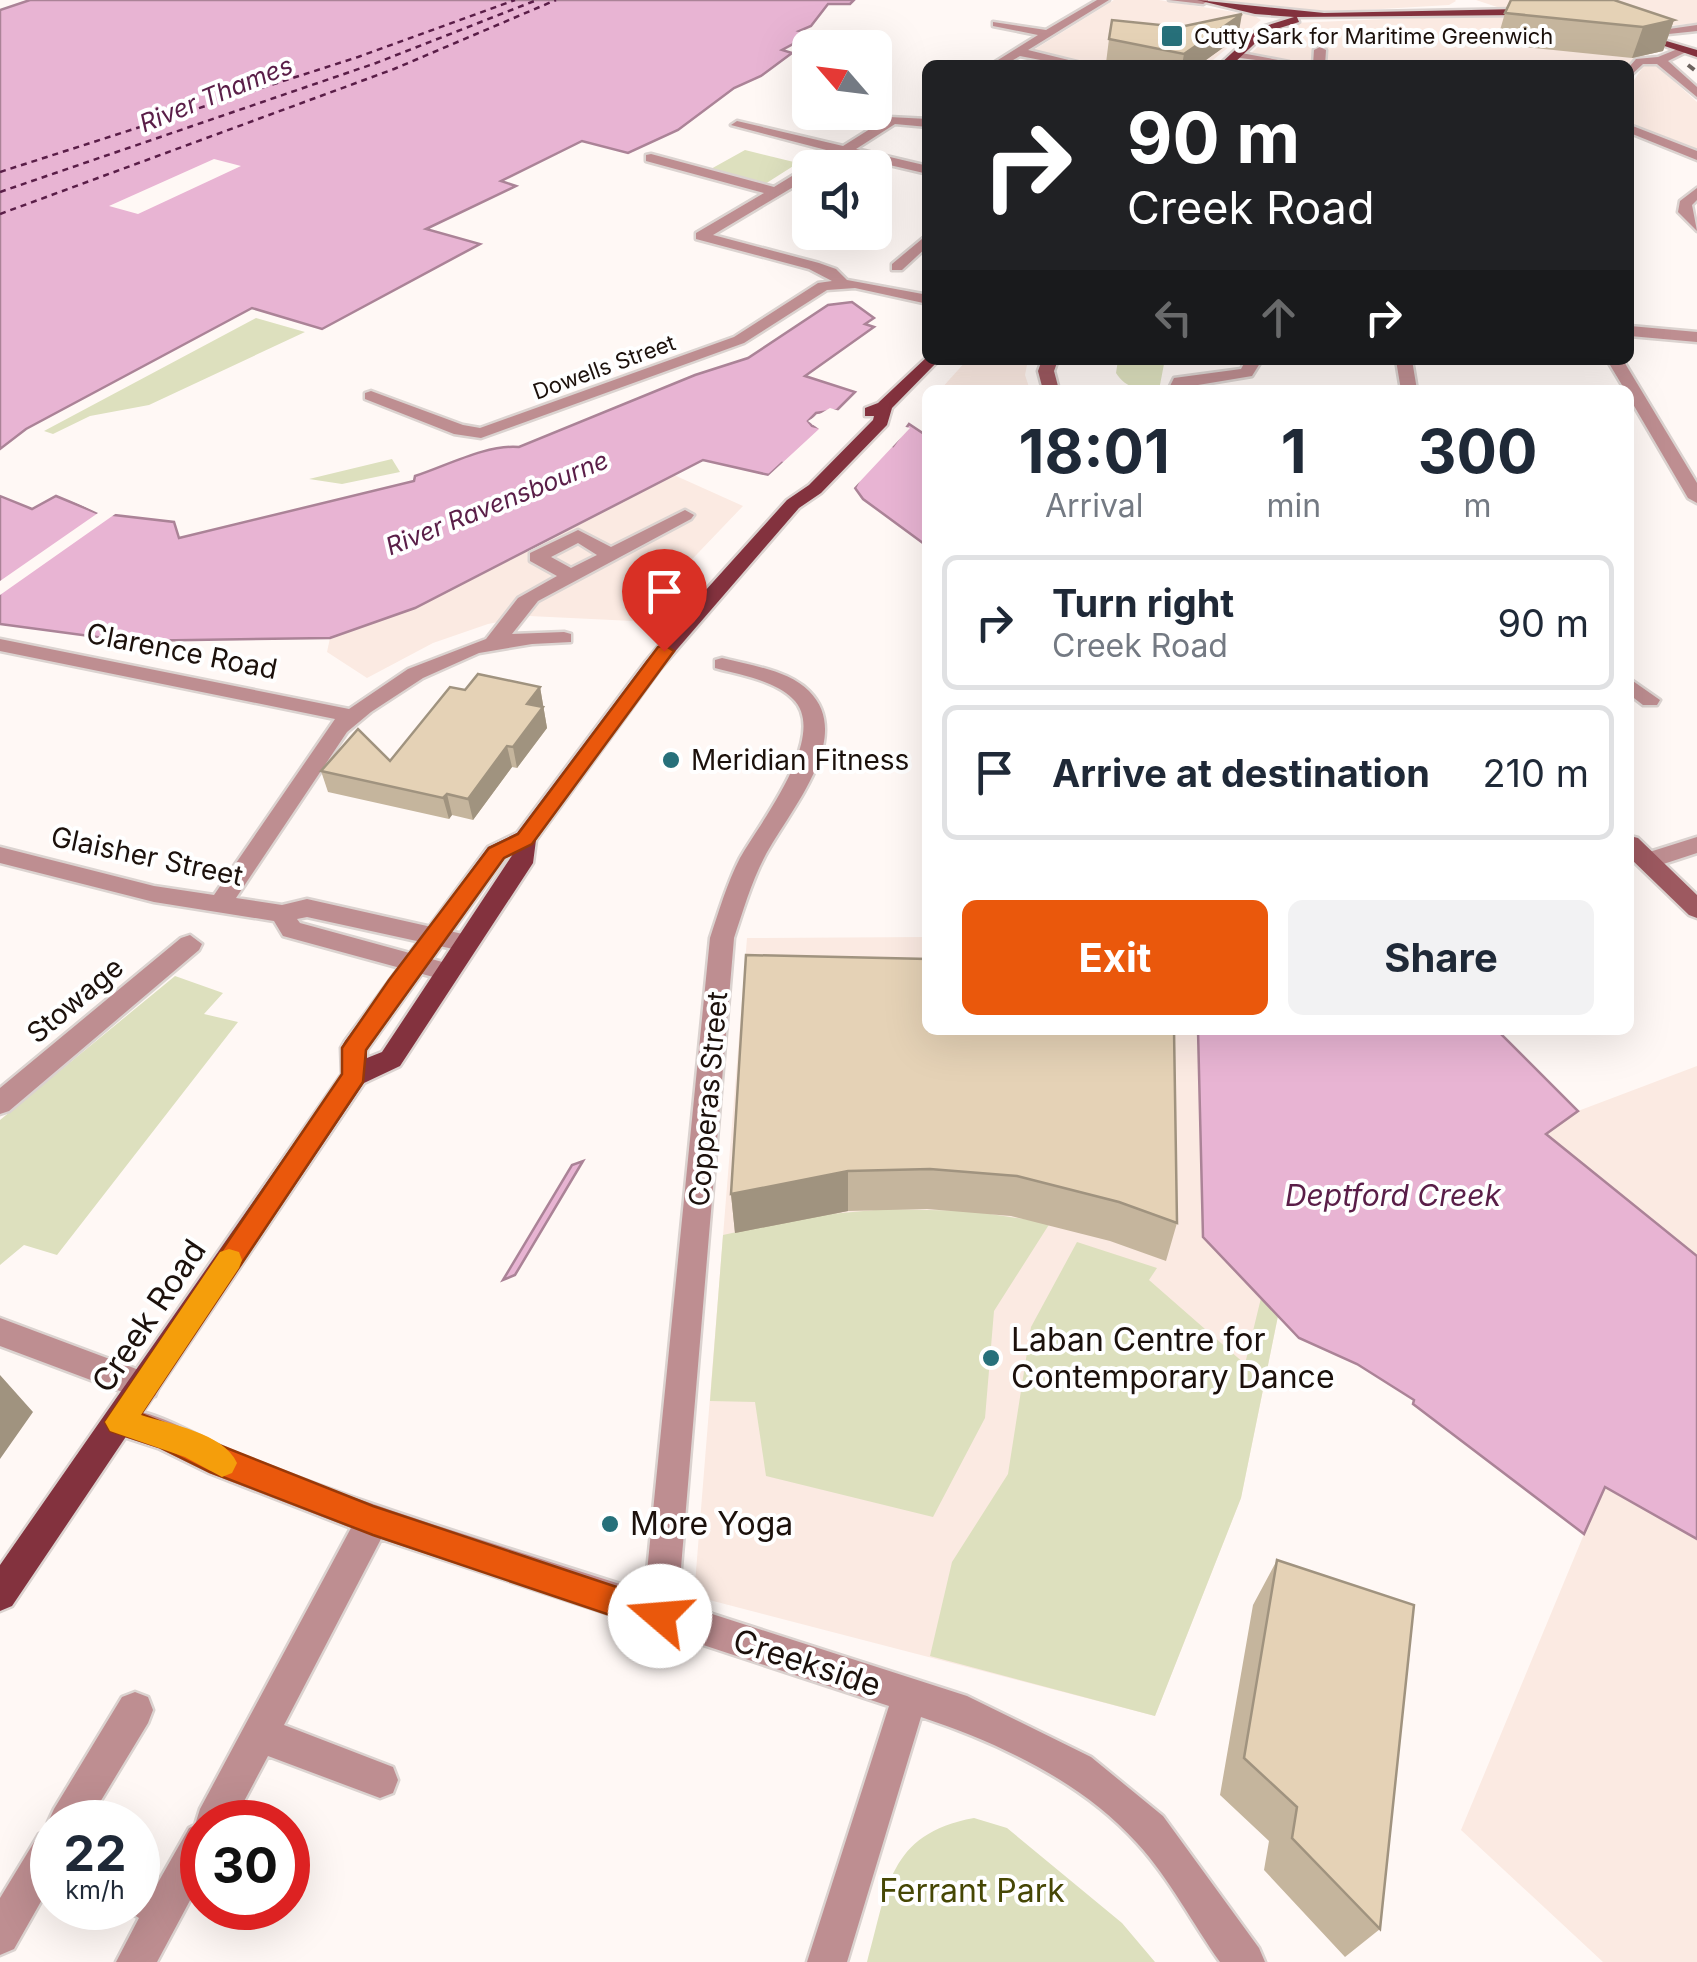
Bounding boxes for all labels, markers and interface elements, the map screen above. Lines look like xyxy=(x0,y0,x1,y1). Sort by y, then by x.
marker: Cutty Sark for Maritime Greenwich xyxy=(1159,23,1185,49)
place label: Cutty Sark for Maritime Greenwich xyxy=(1194,23,1553,49)
north arrow xyxy=(792,30,892,130)
map controls xyxy=(792,30,892,250)
water label: River Thames xyxy=(135,50,297,138)
text: 90 m xyxy=(1127,95,1300,180)
icon: right xyxy=(962,100,1092,230)
button: sound xyxy=(792,150,892,250)
text: Creek Road xyxy=(1127,180,1374,235)
icon: left xyxy=(1146,290,1201,345)
icon: ahead xyxy=(1251,290,1306,345)
icon: right xyxy=(1356,290,1411,345)
street label: Dowells Street xyxy=(529,329,679,405)
text: 18:01 xyxy=(1019,415,1170,487)
text: 1 xyxy=(1281,415,1307,487)
text: 300 xyxy=(1418,415,1537,487)
water label: River Ravensbourne xyxy=(381,445,613,561)
text: Arrival xyxy=(1045,486,1143,525)
text: min xyxy=(1266,486,1321,525)
text: m xyxy=(1464,486,1492,525)
pin xyxy=(622,549,707,652)
icon: arrive xyxy=(637,564,692,619)
text: Turn right xyxy=(1052,580,1234,626)
icon: right xyxy=(967,595,1022,650)
text: 90 m xyxy=(1497,600,1589,646)
street label: Clarence Road xyxy=(84,616,280,686)
text: Creek Road xyxy=(1052,626,1228,665)
place label: Meridian Fitness xyxy=(691,743,909,777)
icon: arrive xyxy=(967,745,1022,800)
marker: Meridian Fitness xyxy=(660,749,682,771)
text: Arrive at destination xyxy=(1052,750,1430,796)
text: 210 m xyxy=(1482,750,1589,796)
street label: Glaisher Street xyxy=(48,819,246,893)
button: Exit xyxy=(962,900,1268,1015)
button: Share xyxy=(1288,900,1594,1015)
street label: Stowage xyxy=(20,950,130,1050)
street label: Copperas Street xyxy=(682,990,734,1208)
water label: Deptford Creek xyxy=(1285,1177,1502,1213)
street label: Creek Road xyxy=(83,1232,214,1400)
place label: Laban Centre for Contemporary Dance xyxy=(1011,1320,1335,1396)
marker: Laban Centre for Contemporary Dance xyxy=(980,1347,1002,1369)
place label: More Yoga xyxy=(630,1504,793,1543)
marker: More Yoga xyxy=(599,1513,621,1535)
position arrow xyxy=(608,1564,712,1668)
street label: Creekside xyxy=(729,1620,886,1705)
speed limit sign: 30 xyxy=(180,1800,310,1930)
text: 22 xyxy=(64,1823,127,1883)
park label: Ferrant Park xyxy=(879,1871,1065,1910)
text: km/h xyxy=(65,1875,125,1905)

